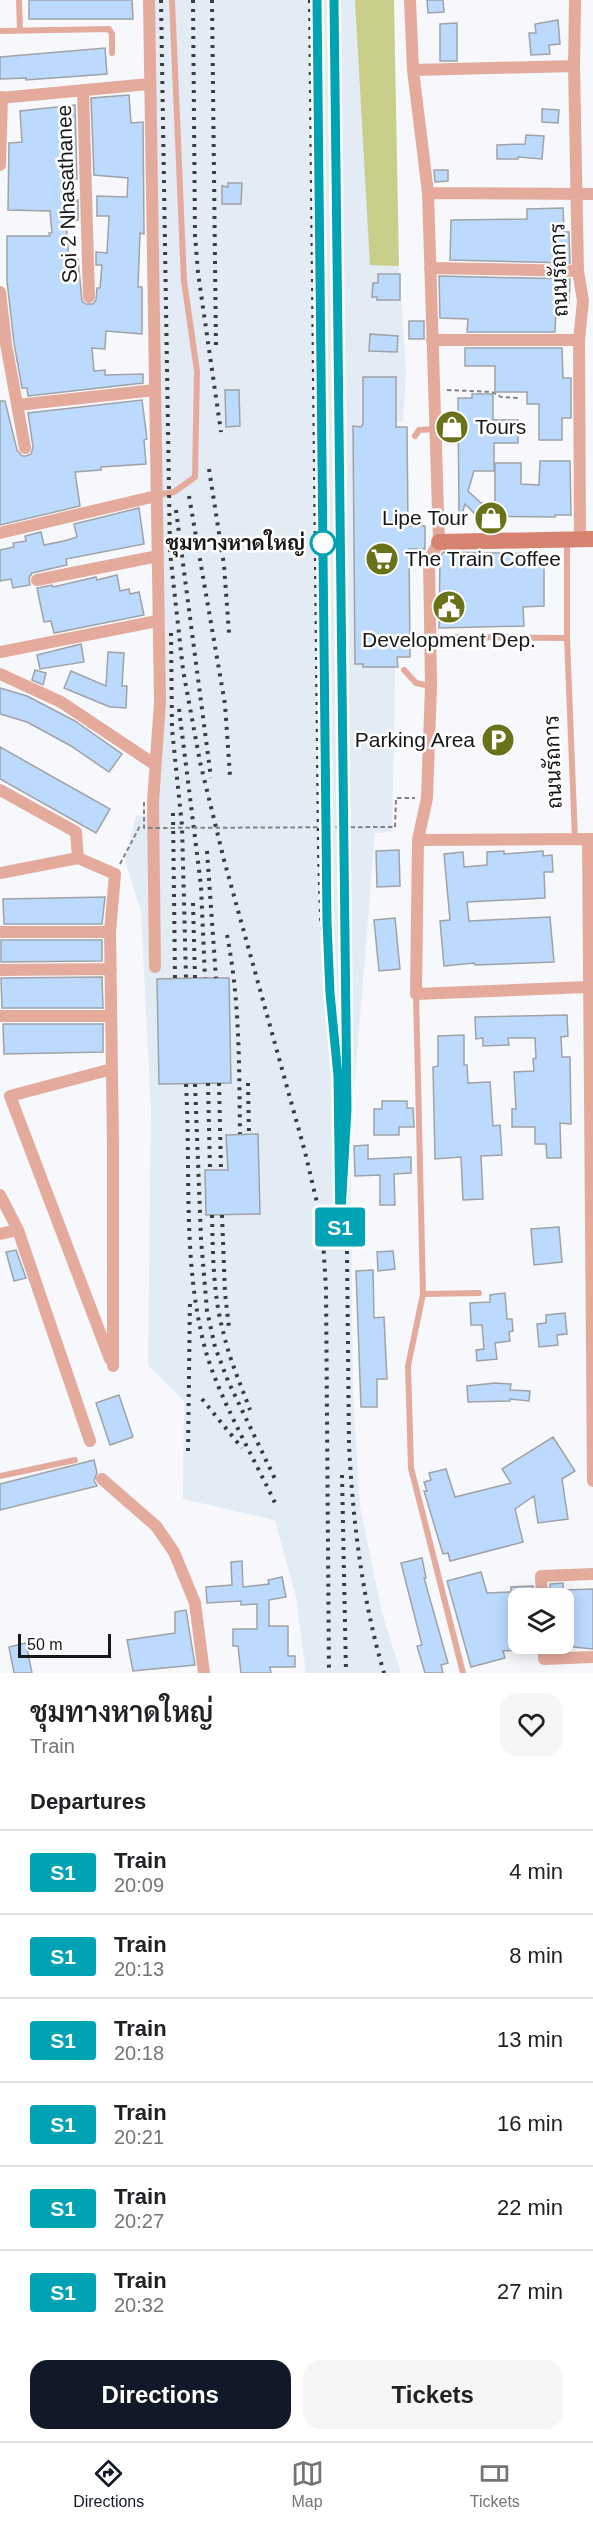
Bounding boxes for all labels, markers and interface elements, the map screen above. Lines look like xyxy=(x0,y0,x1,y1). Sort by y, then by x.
street label: Soi 2 Nhasathanee xyxy=(52,104,81,284)
street label: ถนนรัถการ xyxy=(545,223,572,317)
shop icon: Tours xyxy=(434,409,470,445)
place label: Tours xyxy=(475,415,526,438)
shop icon: Lipe Tour xyxy=(473,500,509,536)
place label: Lipe Tour xyxy=(382,506,468,529)
place label: ชุมทางหาดใหญ่ xyxy=(166,529,305,558)
marker: ชุมทางหาดใหญ่ xyxy=(310,530,336,556)
supermarket icon: The Train Coffee xyxy=(364,541,400,577)
place label: The Train Coffee xyxy=(405,547,561,570)
public building icon: Development Dep. xyxy=(431,589,467,625)
place label: Development Dep. xyxy=(362,628,536,651)
street label: ถนนรัถการ xyxy=(539,715,566,809)
parking icon: Parking Area xyxy=(480,722,516,758)
place label: Parking Area xyxy=(355,728,475,751)
line badge: S1 xyxy=(313,1208,367,1246)
text: S1 xyxy=(327,1216,353,1239)
map controls xyxy=(508,1588,574,1654)
button: layers xyxy=(508,1588,574,1654)
scale bar xyxy=(18,1631,111,1658)
text: 50 m xyxy=(27,1636,63,1653)
button: heart xyxy=(500,1693,563,1756)
text: ชุมทางหาดใหญ่ xyxy=(30,1697,213,1728)
text: Train xyxy=(30,1735,75,1757)
text: Departures xyxy=(30,1789,146,1814)
text: Train xyxy=(114,1848,167,1873)
text: 4 min xyxy=(509,1859,563,1884)
text: S1 xyxy=(50,1861,76,1884)
text: 20:09 xyxy=(114,1874,164,1896)
text: Train xyxy=(114,1932,167,1957)
text: 8 min xyxy=(509,1943,563,1968)
text: S1 xyxy=(50,1945,76,1968)
text: 20:13 xyxy=(114,1958,164,1980)
text: Train xyxy=(114,2016,167,2041)
text: 13 min xyxy=(497,2027,563,2052)
text: S1 xyxy=(50,2029,76,2052)
text: 20:18 xyxy=(114,2042,164,2064)
text: Train xyxy=(114,2100,167,2125)
text: 16 min xyxy=(497,2111,563,2136)
text: S1 xyxy=(50,2113,76,2136)
text: 20:21 xyxy=(114,2126,164,2148)
text: Train xyxy=(114,2184,167,2209)
text: 22 min xyxy=(497,2195,563,2220)
text: S1 xyxy=(50,2197,76,2220)
text: 20:27 xyxy=(114,2210,164,2232)
text: Train xyxy=(114,2268,167,2293)
text: 27 min xyxy=(497,2279,563,2304)
text: S1 xyxy=(50,2281,76,2304)
text: 20:32 xyxy=(114,2294,164,2316)
button: Directions xyxy=(30,2360,291,2429)
button: Tickets xyxy=(303,2360,563,2429)
tab: Directions xyxy=(73,2457,144,2511)
tab: Map xyxy=(291,2457,324,2511)
tab: Tickets xyxy=(470,2457,520,2511)

